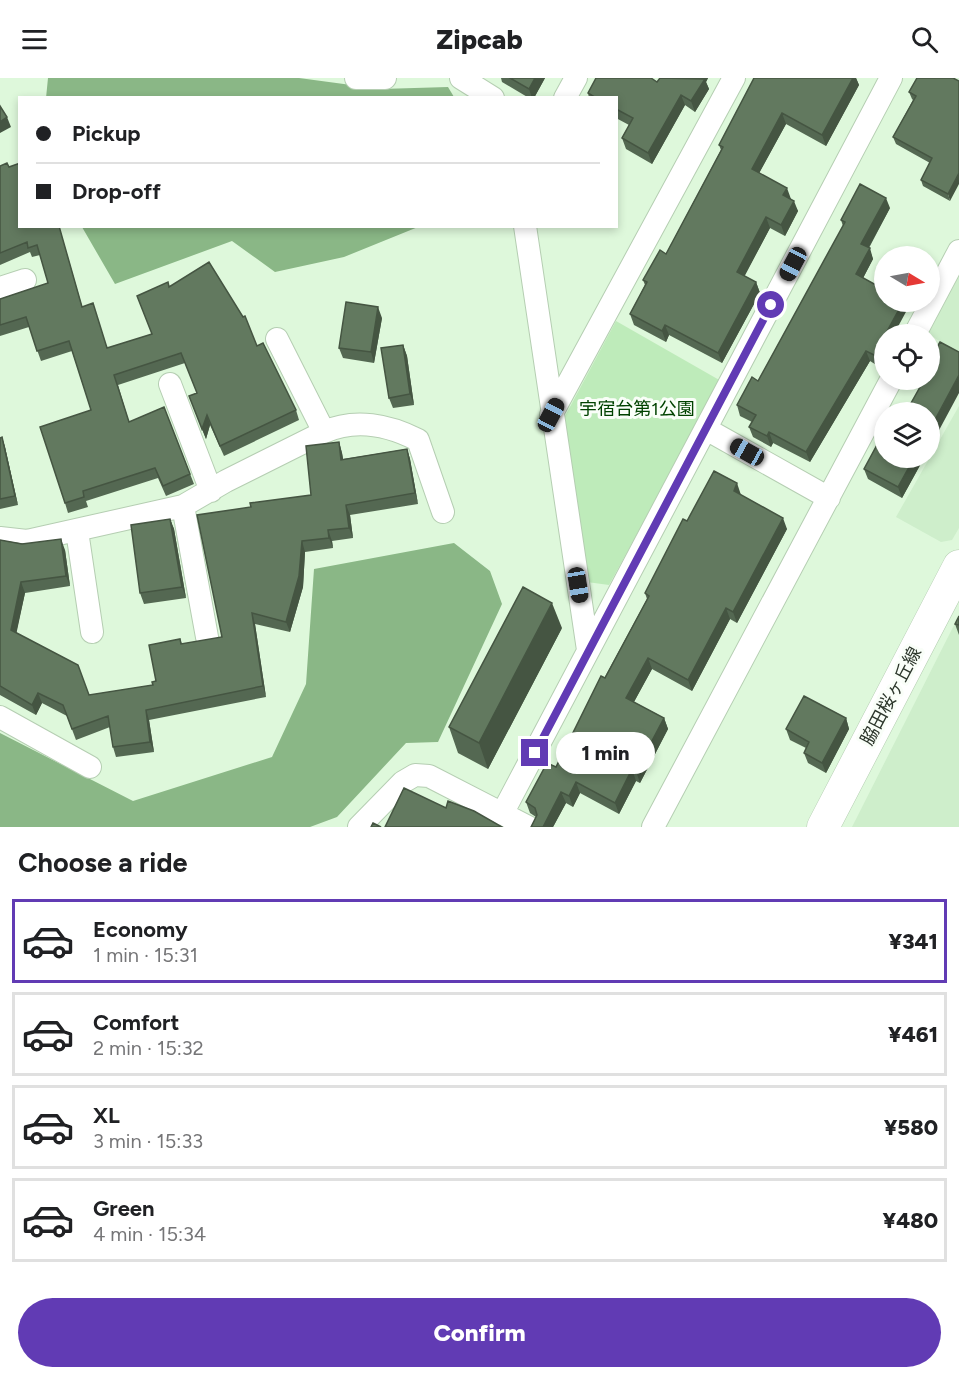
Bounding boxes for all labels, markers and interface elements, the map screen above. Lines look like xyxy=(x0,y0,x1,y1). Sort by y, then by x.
icon: menu xyxy=(18,23,51,56)
text: Zipcab xyxy=(436,23,523,56)
icon: search xyxy=(908,23,941,56)
text: Pickup xyxy=(72,120,141,147)
text: Drop-off xyxy=(72,178,161,205)
car xyxy=(777,244,809,284)
north arrow xyxy=(874,246,940,312)
map controls xyxy=(874,246,940,468)
route start xyxy=(757,291,784,318)
button: locate xyxy=(874,324,940,390)
car xyxy=(535,395,567,435)
park label: 宇宿台第1公園 xyxy=(579,398,695,420)
button: layers xyxy=(874,402,940,468)
car xyxy=(727,435,767,469)
car xyxy=(566,566,590,604)
street label: 脇田桜ヶ丘線 xyxy=(856,643,926,749)
callout: 1 min xyxy=(556,732,655,774)
route end xyxy=(521,739,548,766)
text: 1 min xyxy=(582,741,629,765)
text: Choose a ride xyxy=(18,846,187,879)
icon: car xyxy=(21,914,75,968)
text: Economy xyxy=(93,916,188,943)
text: ¥341 xyxy=(889,928,938,955)
text: 1 min · 15:31 xyxy=(93,943,198,967)
icon: car xyxy=(21,1007,75,1061)
text: Comfort xyxy=(93,1009,179,1036)
text: ¥461 xyxy=(888,1021,938,1048)
text: 2 min · 15:32 xyxy=(93,1036,204,1060)
icon: car xyxy=(21,1100,75,1154)
text: XL xyxy=(93,1102,120,1129)
text: ¥580 xyxy=(884,1114,938,1141)
text: 3 min · 15:33 xyxy=(93,1129,203,1153)
icon: car xyxy=(21,1193,75,1247)
text: Green xyxy=(93,1195,155,1222)
text: ¥480 xyxy=(882,1207,938,1234)
text: 4 min · 15:34 xyxy=(93,1222,206,1246)
button: Confirm xyxy=(18,1298,941,1367)

